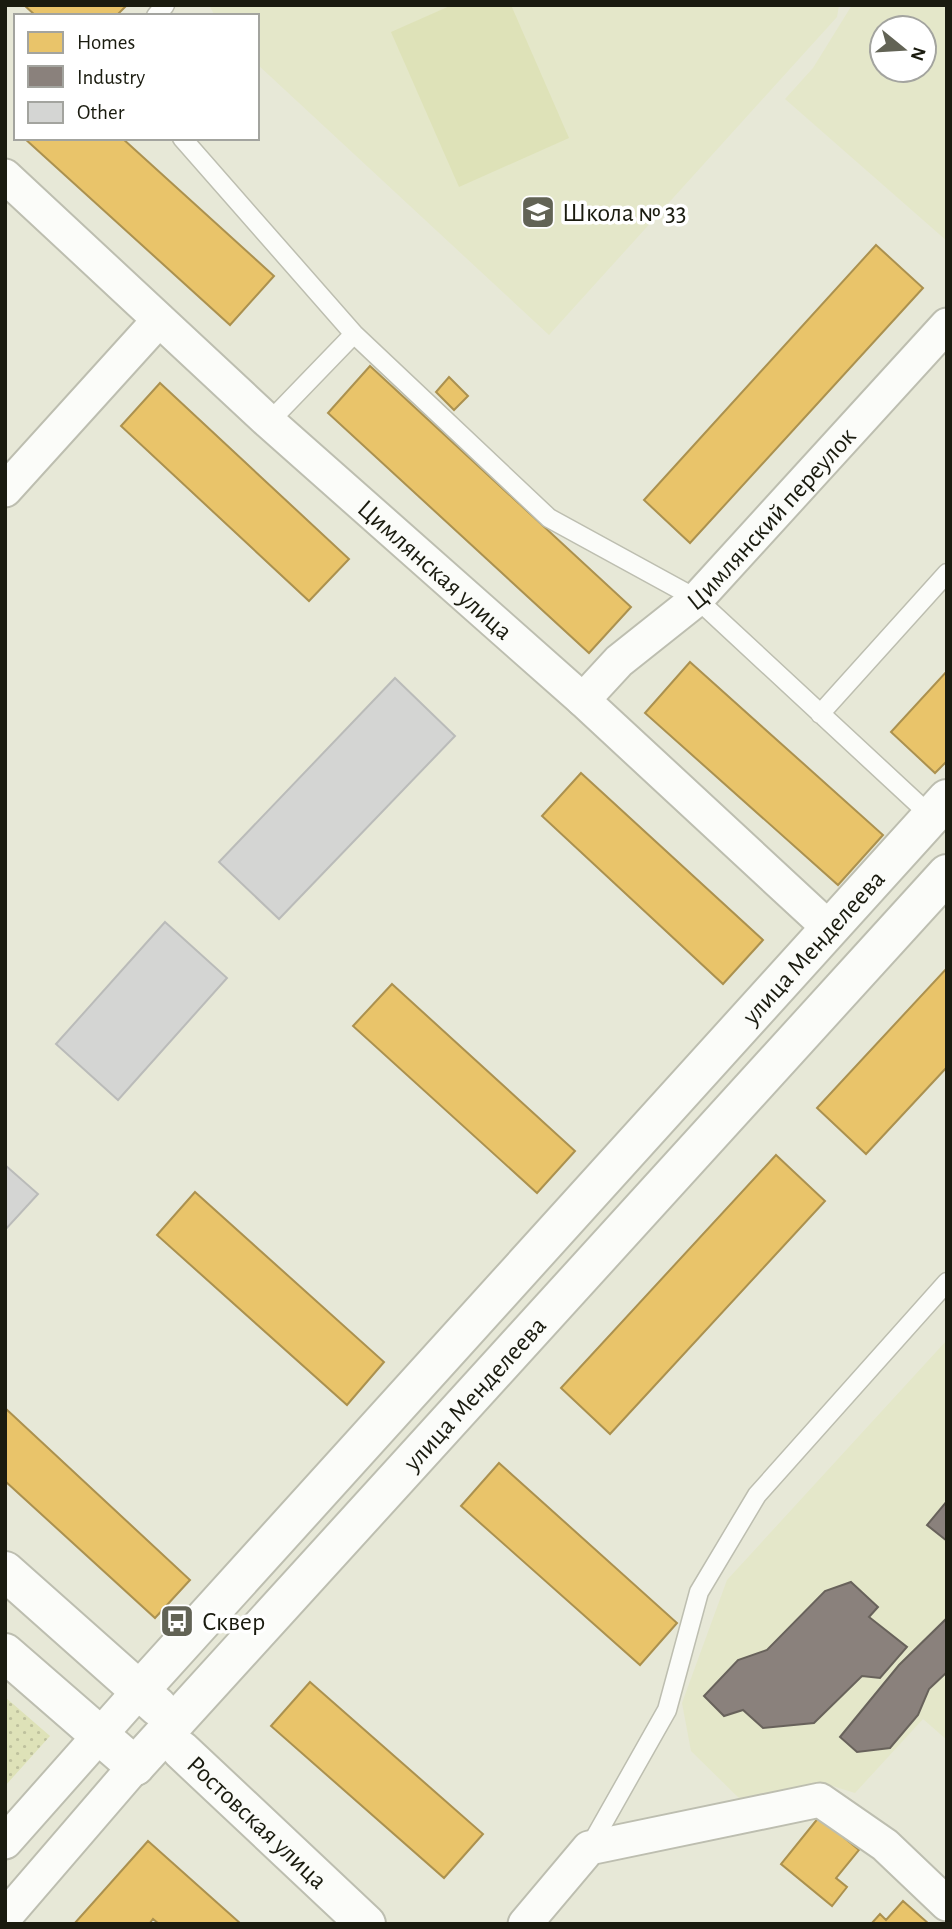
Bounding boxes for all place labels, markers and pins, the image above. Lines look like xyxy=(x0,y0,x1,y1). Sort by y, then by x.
school or university icon: Школа № 33 xyxy=(519,193,557,231)
place label: Школа № 33 xyxy=(562,200,687,226)
bus stop icon: Сквер xyxy=(158,1602,196,1640)
place label: Сквер xyxy=(202,1609,265,1635)

